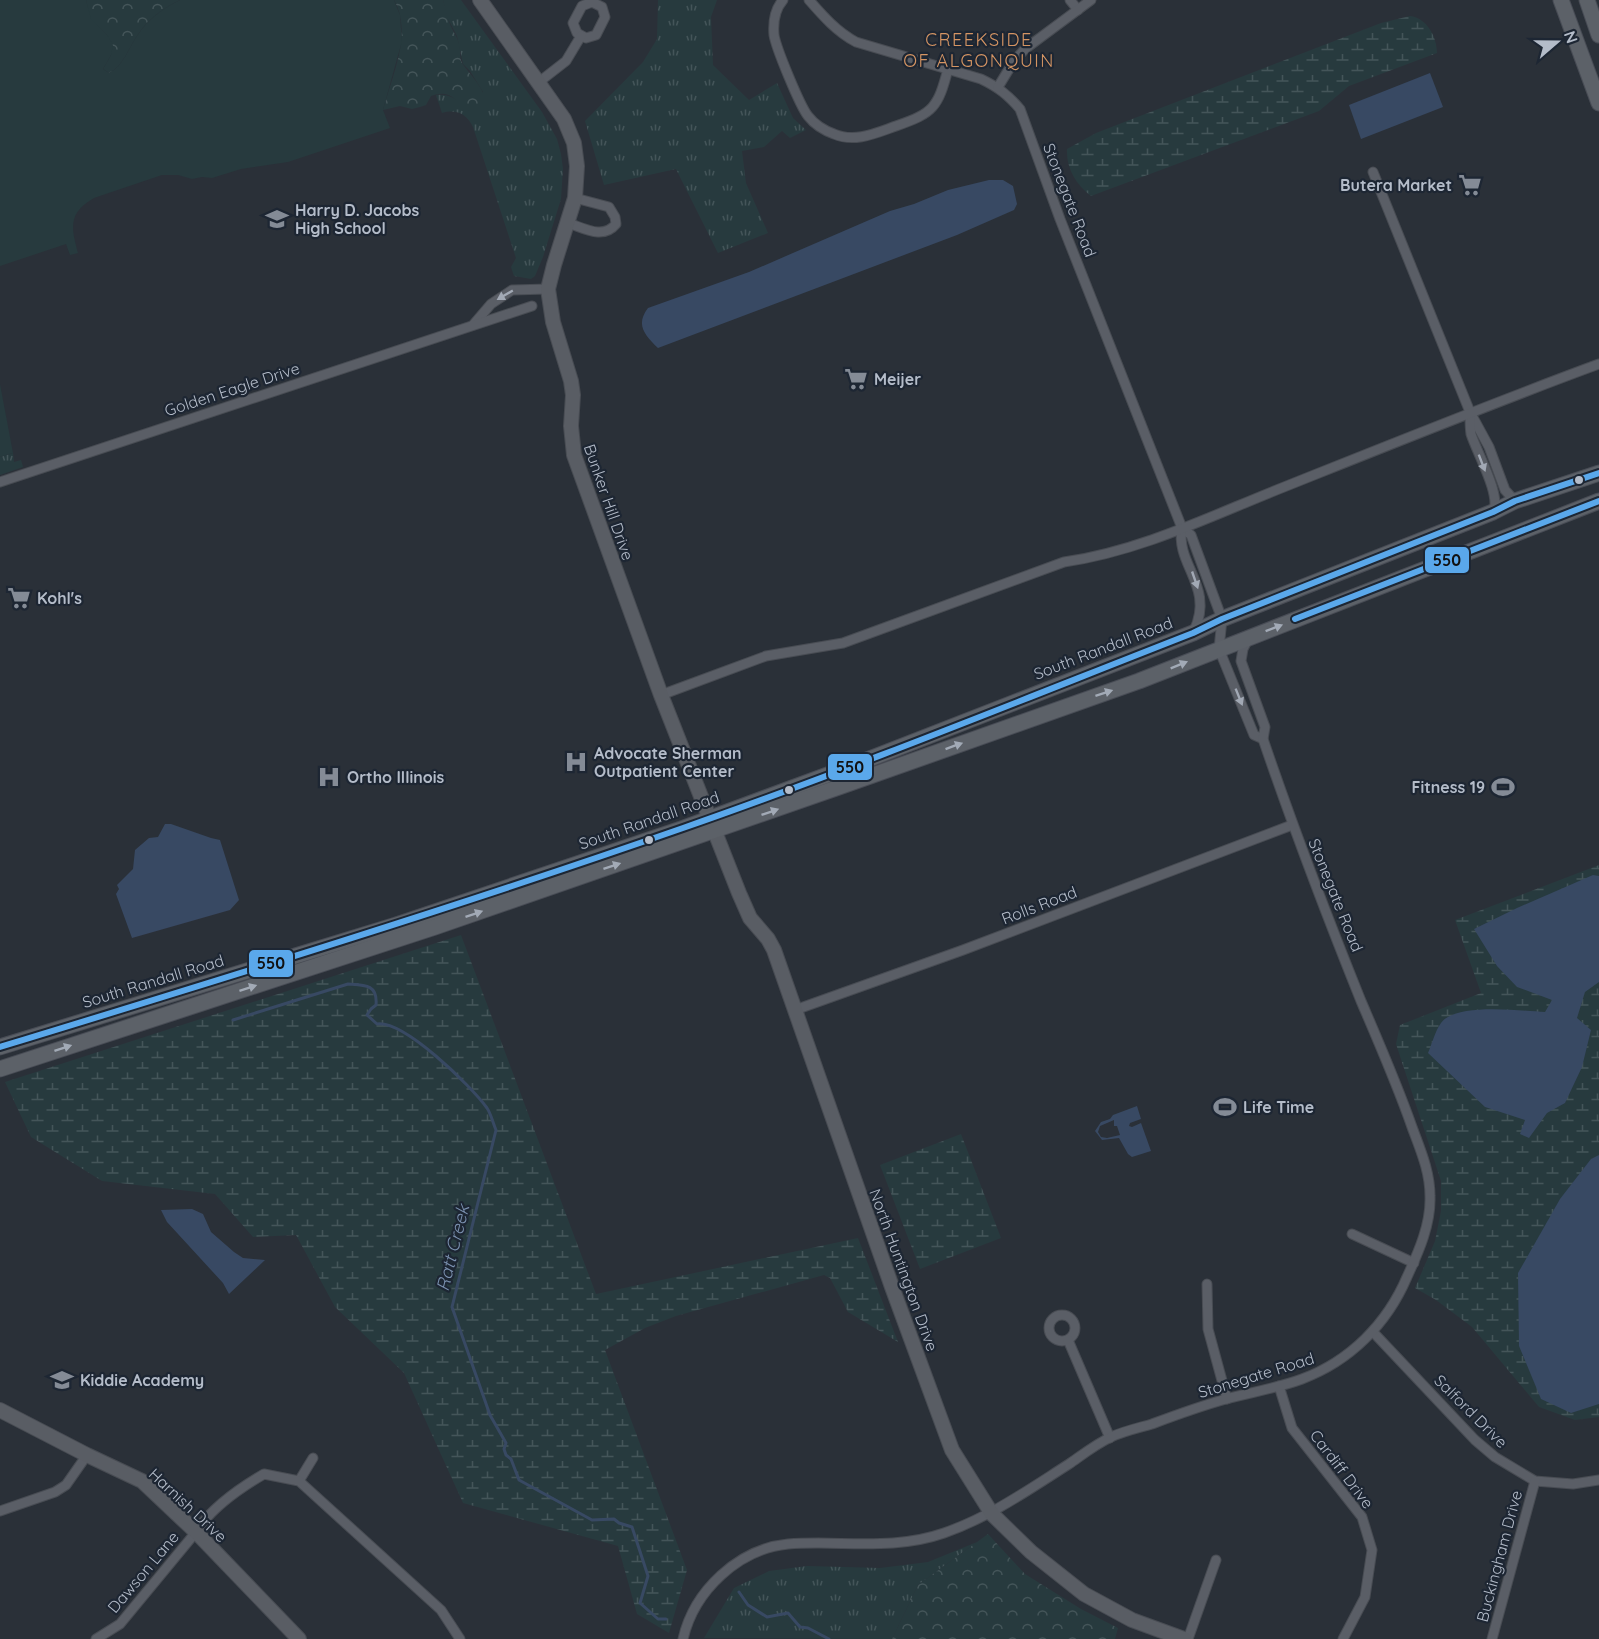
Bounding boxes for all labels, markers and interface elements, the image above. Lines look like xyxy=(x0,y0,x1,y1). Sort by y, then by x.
north arrow xyxy=(1527,12,1587,72)
district label: CREEKSIDE OF ALGONQUIN xyxy=(903,28,1055,72)
text: N xyxy=(1560,28,1583,46)
street label: Stonegate Road xyxy=(1039,140,1101,260)
supermarket icon: Butera Market xyxy=(1457,172,1483,198)
place label: Butera Market xyxy=(1340,175,1452,195)
place label: Harry D. Jacobs High School xyxy=(295,200,419,238)
school or university icon: Harry D. Jacobs High School xyxy=(264,206,290,232)
one-way arrow xyxy=(496,290,513,300)
street label: Golden Eagle Drive xyxy=(162,358,302,420)
supermarket icon: Meijer xyxy=(843,366,869,392)
place label: Meijer xyxy=(874,369,921,389)
street label: Bunker Hill Drive xyxy=(580,441,638,563)
one-way arrow xyxy=(1478,454,1487,472)
unlabelled marker xyxy=(1573,474,1585,486)
line badge: 550 xyxy=(1424,546,1470,574)
text: 550 xyxy=(1433,550,1461,570)
one-way arrow xyxy=(1190,571,1200,589)
supermarket icon: Kohl's xyxy=(6,585,32,611)
place label: Kohl's xyxy=(37,588,82,608)
street label: South Randall Road xyxy=(1031,612,1175,684)
one-way arrow xyxy=(1265,622,1283,632)
one-way arrow xyxy=(1170,660,1188,669)
one-way arrow xyxy=(1095,687,1113,697)
one-way arrow xyxy=(1234,688,1244,706)
one-way arrow xyxy=(945,740,963,750)
place label: Advocate Sherman Outpatient Center xyxy=(594,743,742,781)
hospital icon: Advocate Sherman Outpatient Center xyxy=(563,749,589,775)
line badge: 550 xyxy=(827,753,873,781)
text: 550 xyxy=(836,757,864,777)
hospital icon: Ortho Illinois xyxy=(316,764,342,790)
place label: Ortho Illinois xyxy=(347,767,445,787)
sports icon: Fitness 19 xyxy=(1490,774,1516,800)
place label: Fitness 19 xyxy=(1411,777,1485,797)
unlabelled marker xyxy=(783,784,795,796)
street label: South Randall Road xyxy=(576,787,722,853)
one-way arrow xyxy=(761,806,779,816)
unlabelled marker xyxy=(643,834,655,846)
street label: Stonegate Road xyxy=(1304,835,1368,955)
one-way arrow xyxy=(603,861,621,870)
street label: Rolls Road xyxy=(998,881,1080,929)
one-way arrow xyxy=(465,908,483,918)
line badge: 550 xyxy=(248,949,294,978)
street label: South Randall Road xyxy=(80,950,226,1012)
text: 550 xyxy=(257,953,285,973)
one-way arrow xyxy=(239,982,257,992)
one-way arrow xyxy=(54,1043,72,1052)
sports icon: Life Time xyxy=(1212,1094,1238,1120)
place label: Life Time xyxy=(1243,1097,1314,1117)
street label: North Huntington Drive xyxy=(865,1186,943,1354)
water label: Ratt Creek xyxy=(431,1201,475,1294)
street label: Stonegate Road xyxy=(1196,1348,1316,1402)
school or university icon: Kiddie Academy xyxy=(49,1367,75,1393)
place label: Kiddie Academy xyxy=(80,1370,204,1390)
street label: Salford Drive xyxy=(1430,1370,1512,1452)
street label: Cardiff Drive xyxy=(1306,1426,1378,1512)
street label: Harnish Drive xyxy=(145,1464,231,1546)
street label: Buckingham Drive xyxy=(1472,1488,1526,1624)
street label: Dawson Lane xyxy=(103,1527,183,1617)

